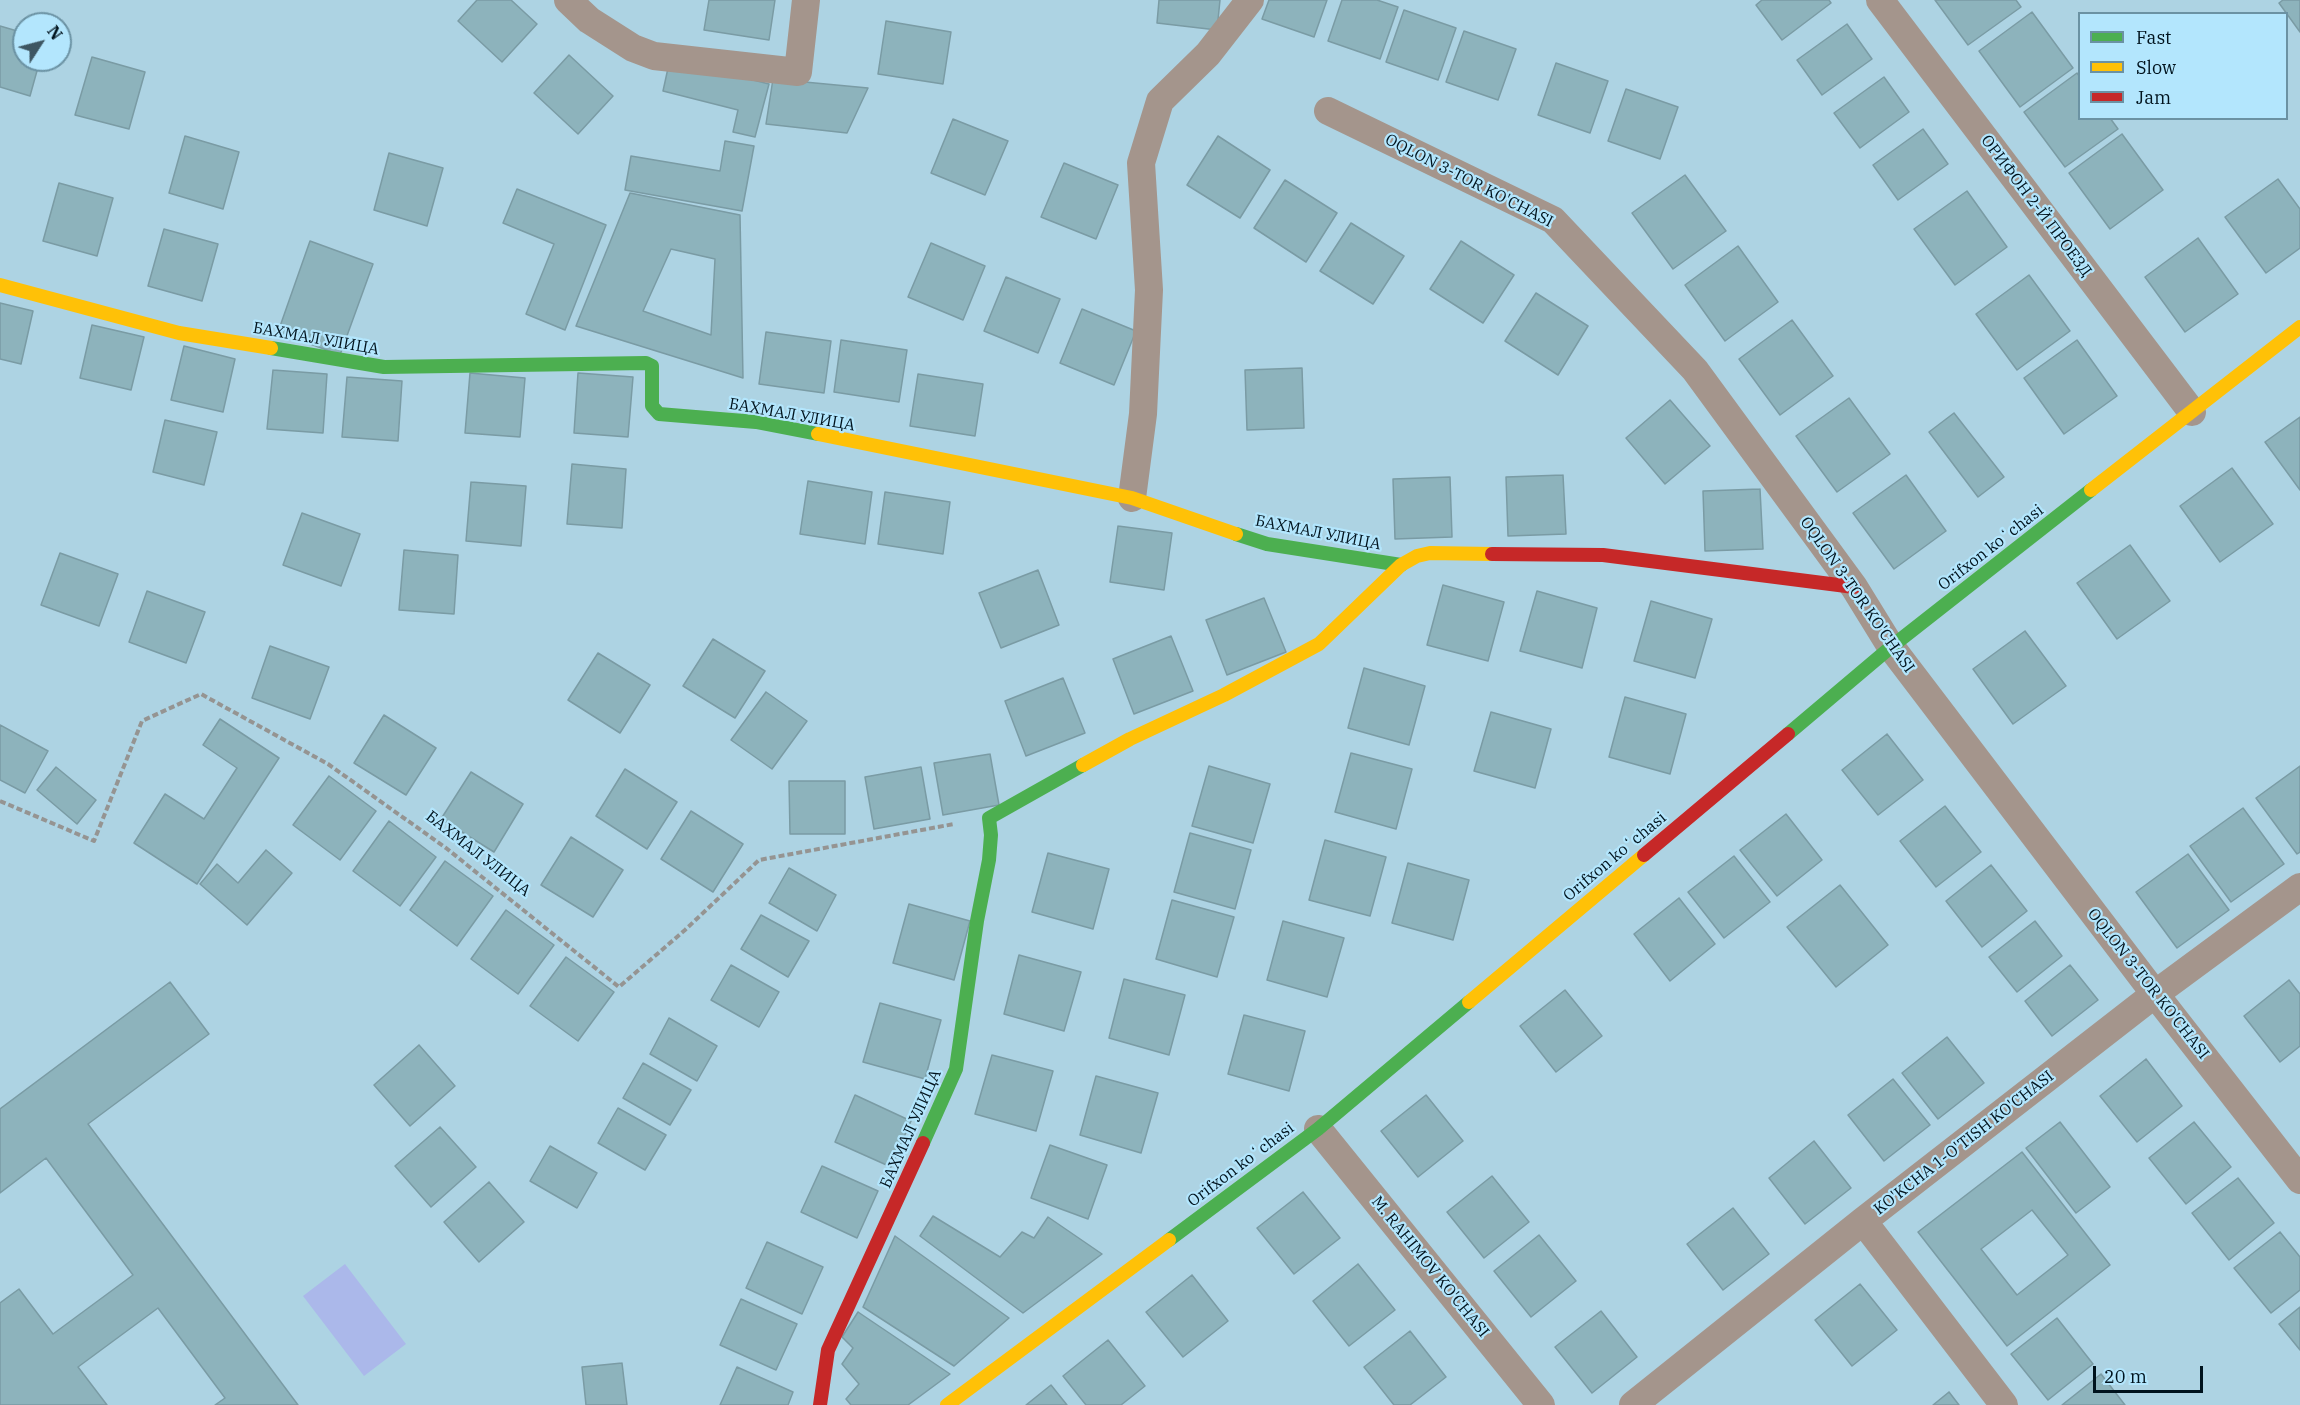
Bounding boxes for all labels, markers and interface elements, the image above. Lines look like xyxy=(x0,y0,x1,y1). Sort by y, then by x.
north arrow xyxy=(12,12,72,72)
legend xyxy=(2078,12,2288,120)
text: N xyxy=(43,22,67,44)
text: Fast xyxy=(2136,26,2171,49)
text: Slow xyxy=(2136,56,2176,79)
text: Jam xyxy=(2136,86,2171,109)
street label: OQLON 3-TOR KO'CHASI xyxy=(1382,130,1556,232)
street label: ОРИФОН 2-Й ПРОЕЗД xyxy=(1977,131,2095,281)
street label: БАХМАЛ УЛИЦА xyxy=(251,318,381,360)
street label: БАХМАЛ УЛИЦА xyxy=(727,394,857,436)
street label: Orifxon koʻchasi xyxy=(1935,501,2047,595)
street label: БАХМАЛ УЛИЦА xyxy=(1253,511,1383,555)
street label: OQLON 3-TOR KO'CHASI xyxy=(1796,513,1918,677)
street label: БАХМАЛ УЛИЦА xyxy=(422,807,534,901)
street label: Orifxon koʻchasi xyxy=(1560,808,1670,906)
street label: OQLON 3-TOR KO'CHASI xyxy=(2083,905,2213,1063)
street label: БАХМАЛ УЛИЦА xyxy=(876,1067,946,1191)
street label: KO'KCHA 1-O'TISH KO'CHASI xyxy=(1870,1067,2058,1219)
street label: Orifxon koʻchasi xyxy=(1184,1119,1298,1211)
street label: M. RAHIMOV KO'CHASI xyxy=(1367,1193,1493,1341)
scale bar xyxy=(2096,1354,2206,1392)
text: 20 m xyxy=(2104,1365,2147,1388)

